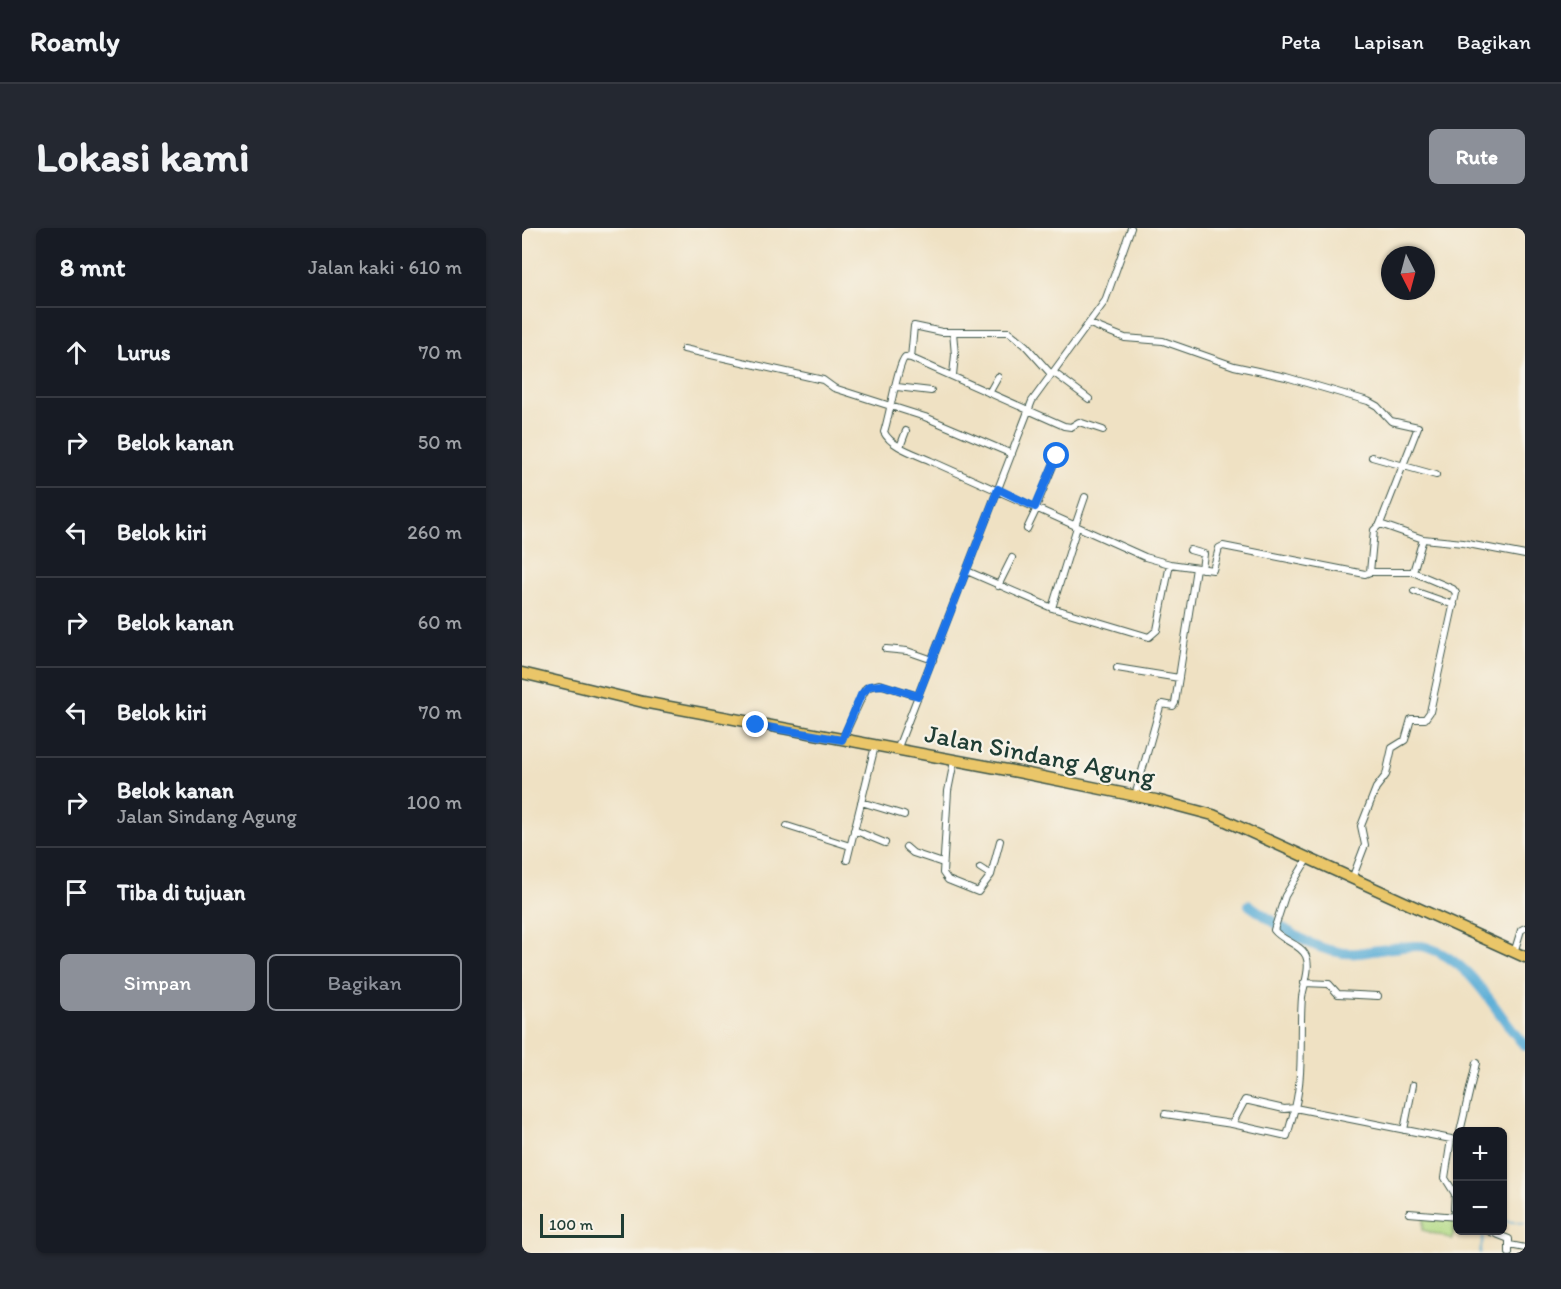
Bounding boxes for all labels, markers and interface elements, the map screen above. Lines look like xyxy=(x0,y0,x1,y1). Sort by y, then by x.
text: Roamly xyxy=(30,24,120,58)
text: Peta xyxy=(1281,29,1321,54)
text: Lapisan xyxy=(1354,29,1424,54)
text: Bagikan xyxy=(1457,29,1531,54)
button: Rute xyxy=(1429,129,1525,184)
text: Lokasi kami xyxy=(36,131,250,182)
north arrow xyxy=(1381,246,1435,300)
text: 8 mnt xyxy=(60,251,126,283)
text: Jalan kaki · 610 m xyxy=(308,255,462,279)
icon: ahead xyxy=(60,336,93,369)
text: Lurus xyxy=(117,339,171,366)
text: 70 m xyxy=(418,340,462,364)
icon: right xyxy=(60,426,93,459)
text: Belok kanan xyxy=(117,429,234,456)
text: 50 m xyxy=(418,430,462,454)
route start xyxy=(1043,442,1069,468)
icon: left xyxy=(60,516,93,549)
text: Belok kiri xyxy=(117,519,207,546)
text: 260 m xyxy=(407,520,462,544)
icon: right xyxy=(60,606,93,639)
text: Belok kanan xyxy=(117,609,234,636)
text: 60 m xyxy=(418,610,462,634)
icon: left xyxy=(60,696,93,729)
text: Belok kiri xyxy=(117,699,207,726)
text: 70 m xyxy=(418,700,462,724)
route end xyxy=(742,711,768,737)
street label: Jalan Sindang Agung xyxy=(922,717,1158,793)
text: Belok kanan xyxy=(117,777,234,804)
icon: right xyxy=(60,786,93,819)
text: 100 m xyxy=(407,790,462,814)
text: Jalan Sindang Agung xyxy=(117,804,297,828)
icon: arrive xyxy=(60,876,93,909)
text: Tiba di tujuan xyxy=(117,879,246,906)
button: Simpan xyxy=(60,954,255,1011)
button: Bagikan xyxy=(267,954,462,1011)
map controls xyxy=(1453,1127,1507,1235)
button: + xyxy=(1453,1127,1507,1181)
button: − xyxy=(1453,1181,1507,1235)
scale bar xyxy=(540,1211,624,1238)
text: 100 m xyxy=(549,1215,593,1234)

